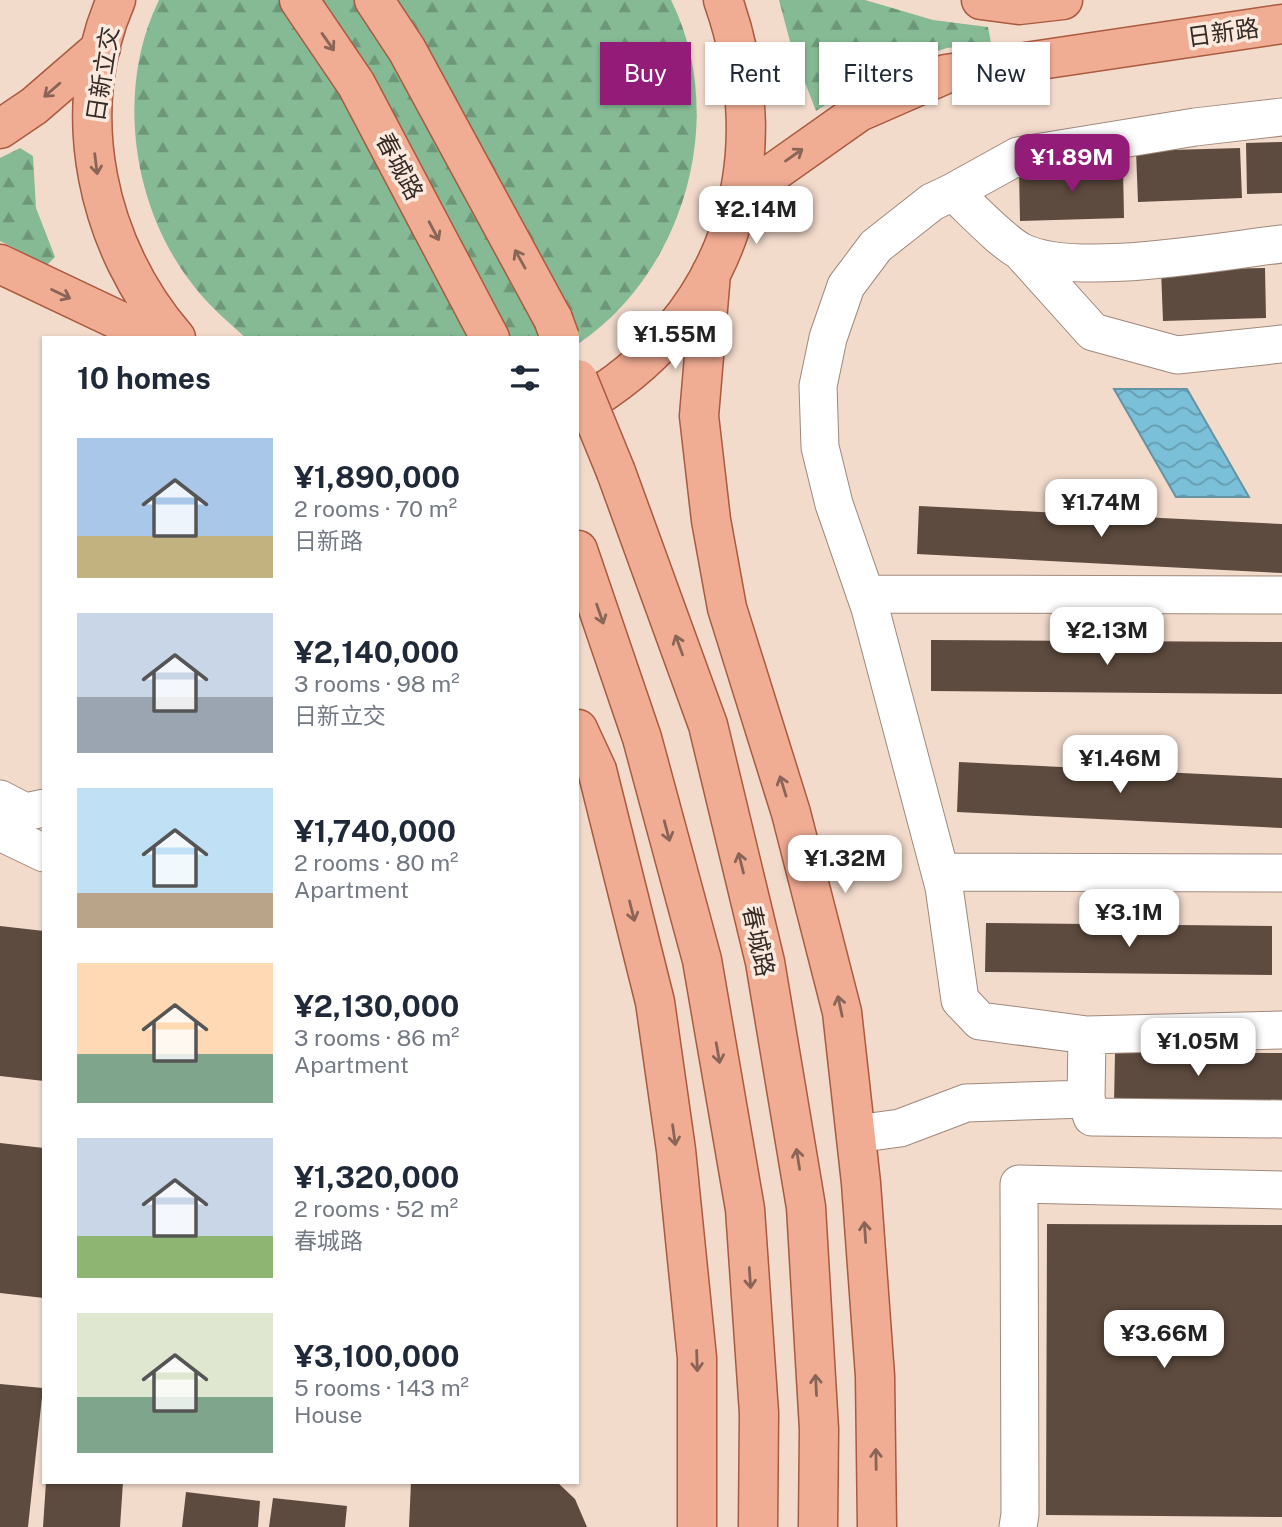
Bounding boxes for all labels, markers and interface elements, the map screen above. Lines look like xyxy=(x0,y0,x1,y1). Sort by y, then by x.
street label: 日新路 xyxy=(1185,13,1261,51)
street label: 日新立交 xyxy=(81,24,123,124)
one-way arrow xyxy=(320,32,335,51)
chip: Buy xyxy=(600,42,691,105)
chip: Rent xyxy=(705,42,805,105)
chip: Filters xyxy=(819,42,938,105)
chip: New xyxy=(952,42,1050,105)
one-way arrow xyxy=(43,82,61,98)
street label: 春城路 xyxy=(371,128,429,204)
pin: ¥1.89M xyxy=(1015,134,1129,194)
text: ¥1.89M xyxy=(1031,143,1113,170)
one-way arrow xyxy=(784,148,803,162)
one-way arrow xyxy=(89,153,102,175)
pin: ¥2.14M xyxy=(699,187,813,246)
text: ¥2.14M xyxy=(715,195,797,222)
one-way arrow xyxy=(428,220,441,241)
one-way arrow xyxy=(513,250,527,270)
one-way arrow xyxy=(50,288,71,302)
pin: ¥1.55M xyxy=(618,312,732,371)
text: ¥1.55M xyxy=(633,320,717,347)
icon: filters xyxy=(506,359,544,397)
text: 10 homes xyxy=(77,360,211,396)
text: ¥1,890,000 xyxy=(294,459,460,495)
icon: home xyxy=(133,466,217,550)
pin: ¥1.74M xyxy=(1044,480,1158,539)
text: ¥1.74M xyxy=(1061,488,1141,515)
text: 2 rooms · 70 m² xyxy=(294,495,457,522)
text: 日新路 xyxy=(294,527,363,554)
one-way arrow xyxy=(595,603,607,625)
pin: ¥2.13M xyxy=(1050,608,1164,667)
text: ¥2.13M xyxy=(1066,616,1148,643)
text: ¥2,140,000 xyxy=(294,634,459,670)
one-way arrow xyxy=(671,634,684,656)
icon: home xyxy=(133,641,217,725)
text: 3 rooms · 98 m² xyxy=(294,670,460,697)
text: 日新立交 xyxy=(294,702,386,729)
pin: ¥1.46M xyxy=(1063,736,1177,795)
text: ¥1.46M xyxy=(1079,744,1161,771)
one-way arrow xyxy=(775,775,788,797)
text: ¥1,740,000 xyxy=(294,813,456,849)
icon: home xyxy=(133,816,217,900)
one-way arrow xyxy=(661,820,674,842)
pin: ¥1.32M xyxy=(788,836,902,895)
text: ¥1.32M xyxy=(804,844,886,871)
text: 2 rooms · 80 m² xyxy=(294,849,459,876)
one-way arrow xyxy=(734,852,747,875)
text: Apartment xyxy=(294,876,409,903)
pin: ¥3.1M xyxy=(1080,890,1178,949)
text: ¥3.1M xyxy=(1095,898,1163,925)
one-way arrow xyxy=(626,900,639,922)
street label: 春城路 xyxy=(738,903,780,979)
text: ¥2,130,000 xyxy=(294,988,459,1024)
icon: home xyxy=(133,991,217,1075)
one-way arrow xyxy=(833,995,847,1018)
pin: ¥1.05M xyxy=(1141,1018,1255,1078)
text: 3 rooms · 86 m² xyxy=(294,1024,460,1051)
text: ¥1.05M xyxy=(1157,1027,1239,1054)
one-way arrow xyxy=(712,1041,725,1064)
text: Apartment xyxy=(294,1051,409,1078)
one-way arrow xyxy=(667,1123,680,1146)
one-way arrow xyxy=(791,1148,804,1171)
text: ¥1,320,000 xyxy=(294,1159,459,1195)
icon: home xyxy=(133,1166,217,1250)
text: 2 rooms · 52 m² xyxy=(294,1195,458,1222)
one-way arrow xyxy=(858,1221,871,1243)
text: 春城路 xyxy=(294,1227,363,1254)
one-way arrow xyxy=(744,1266,757,1289)
pin: ¥3.66M xyxy=(1107,1310,1221,1370)
text: ¥3.66M xyxy=(1120,1319,1208,1346)
text: ¥3,100,000 xyxy=(294,1338,460,1374)
icon: home xyxy=(133,1341,217,1425)
one-way arrow xyxy=(690,1349,703,1372)
text: 5 rooms · 143 m² xyxy=(294,1374,469,1401)
one-way arrow xyxy=(810,1374,823,1397)
text: House xyxy=(294,1401,362,1428)
one-way arrow xyxy=(869,1448,883,1471)

